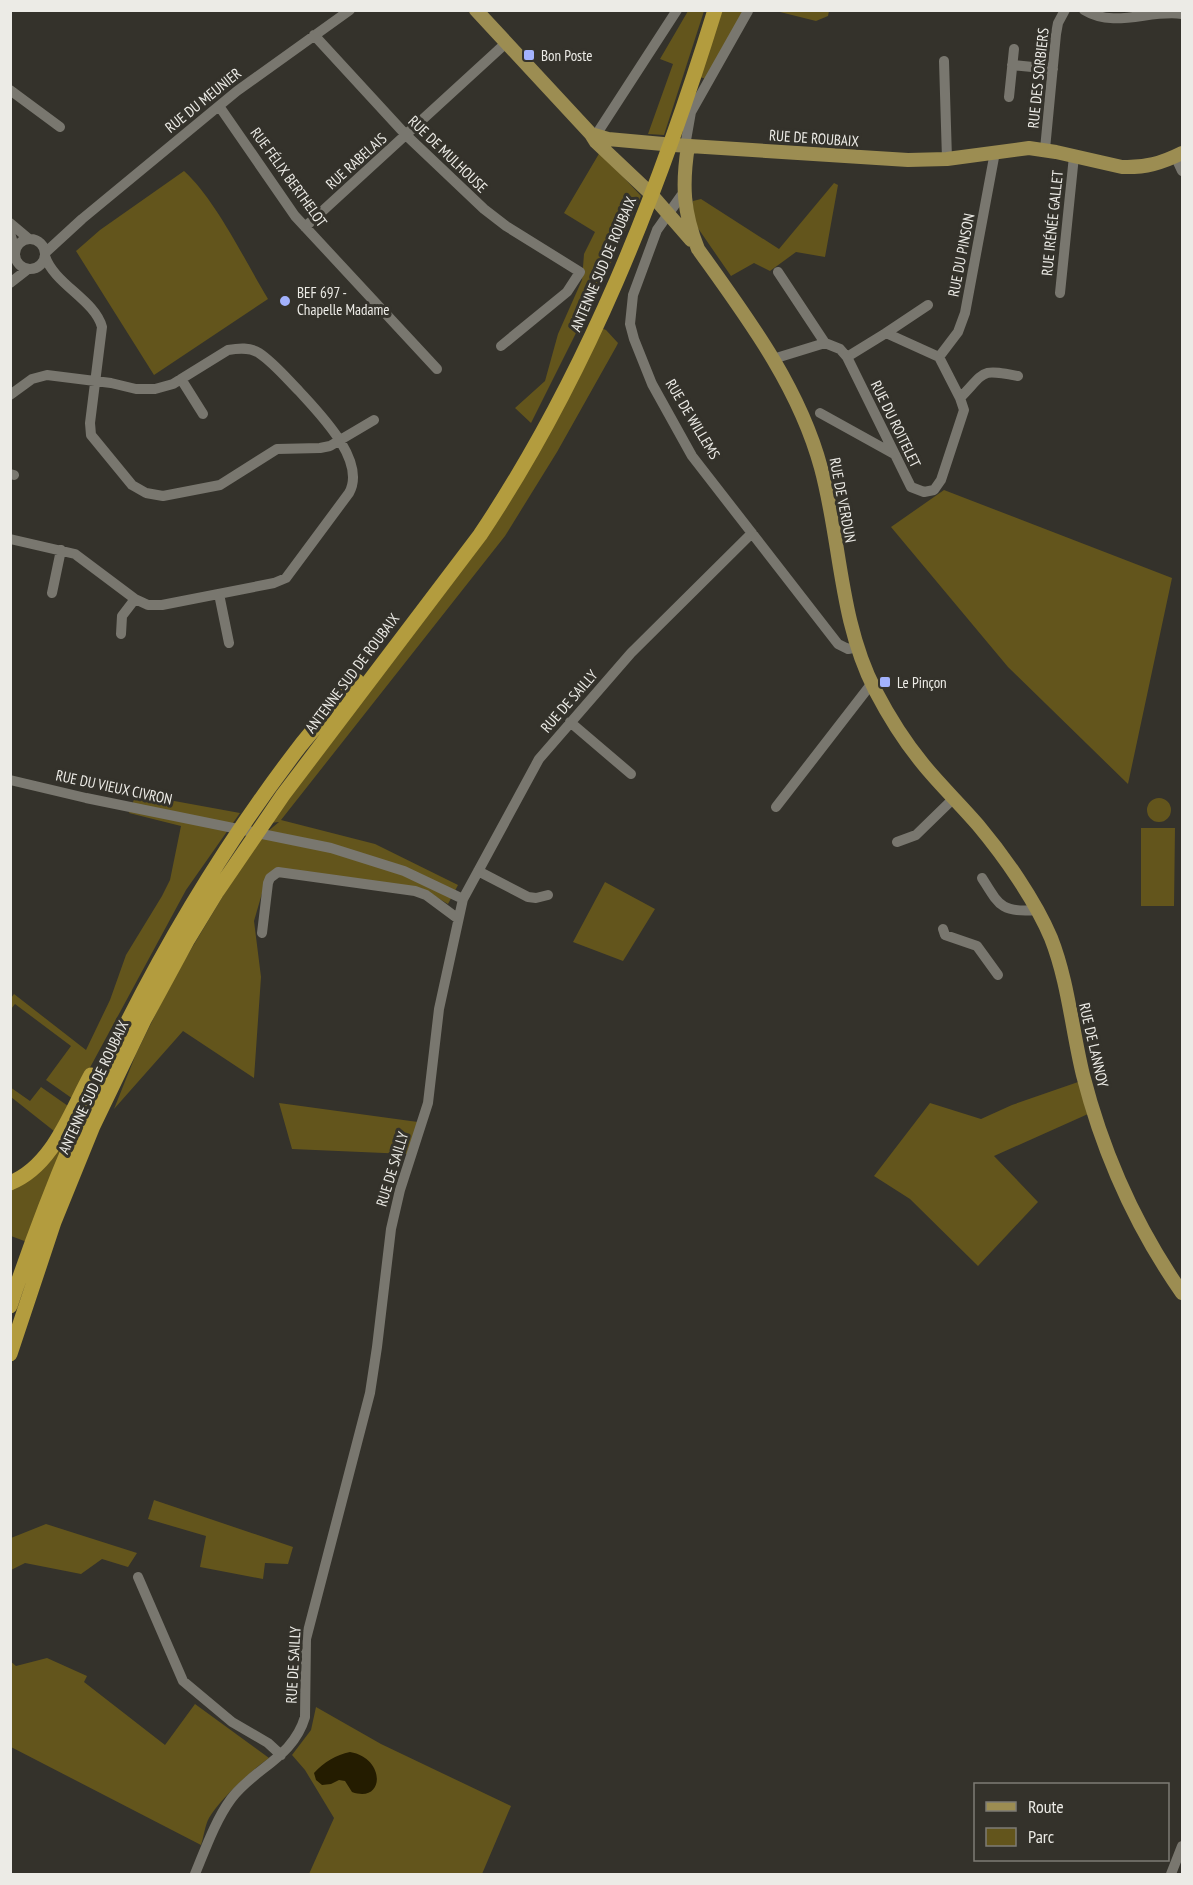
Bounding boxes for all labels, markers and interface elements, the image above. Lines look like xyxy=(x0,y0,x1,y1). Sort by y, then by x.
street label: RUE DES SORBIERS xyxy=(1023,27,1053,129)
place label: Bon Poste xyxy=(541,46,592,65)
marker: Bon Poste xyxy=(522,48,536,62)
street label: RUE DU MEUNIER xyxy=(161,64,245,136)
street label: RUE DE MULHOUSE xyxy=(404,112,492,196)
street label: RUE FÉLIX BERTHELOT xyxy=(247,124,332,231)
street label: RUE DE ROUBAIX xyxy=(768,125,860,151)
street label: RUE RABELAIS xyxy=(322,129,390,193)
street label: RUE IRÉNÉE GALLET xyxy=(1037,169,1067,277)
street label: ANTENNE SUD DE ROUBAIX xyxy=(566,193,640,334)
street label: RUE DU PINSON xyxy=(944,212,978,298)
place label: BEF 697 - Chapelle Madame xyxy=(297,283,390,319)
marker: BEF 697 - Chapelle Madame xyxy=(278,294,292,308)
street label: RUE DE WILLEMS xyxy=(662,375,724,463)
street label: RUE DU ROITELET xyxy=(867,377,925,471)
street label: RUE DE VERDUN xyxy=(825,456,861,544)
street label: ANTENNE SUD DE ROUBAIX xyxy=(301,609,403,737)
street label: RUE DE SAILLY xyxy=(537,666,602,736)
place label: Le Pinçon xyxy=(897,673,947,692)
marker: Le Pinçon xyxy=(878,675,892,689)
street label: RUE DU VIEUX CIVRON xyxy=(54,765,174,809)
street label: RUE DE LANNOY xyxy=(1075,1001,1113,1089)
street label: ANTENNE SUD DE ROUBAIX xyxy=(54,1017,132,1157)
street label: RUE DE SAILLY xyxy=(372,1129,412,1209)
street label: RUE DE SAILLY xyxy=(281,1626,305,1704)
legend xyxy=(974,1783,1169,1861)
text: Route xyxy=(1028,1795,1064,1818)
text: Parc xyxy=(1028,1825,1055,1848)

